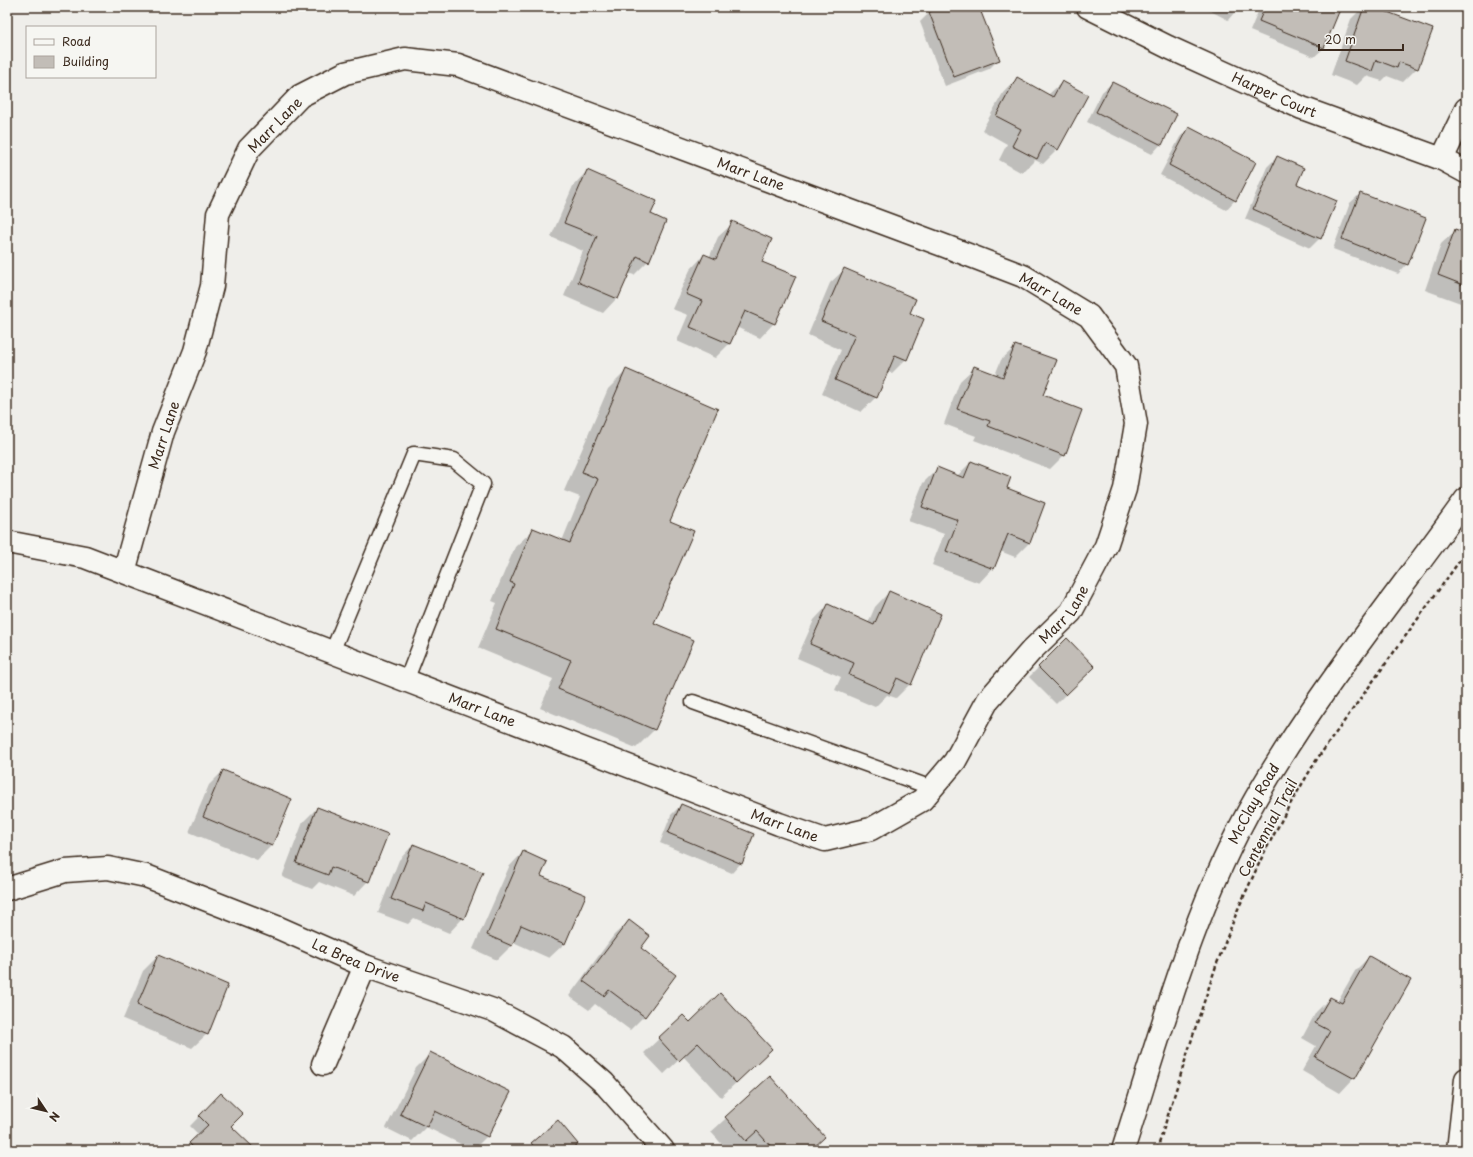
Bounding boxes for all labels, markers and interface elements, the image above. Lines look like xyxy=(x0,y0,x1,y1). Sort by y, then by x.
legend xyxy=(26,26,156,78)
scale bar xyxy=(1319,26,1403,52)
text: 20 m xyxy=(1325,30,1356,48)
text: Road xyxy=(62,32,91,50)
text: Building xyxy=(62,52,109,70)
street label: Harper Court xyxy=(1229,66,1320,123)
street label: Marr Lane xyxy=(243,92,307,157)
street label: Marr Lane xyxy=(714,152,788,196)
street label: Marr Lane xyxy=(1015,267,1087,320)
street label: Marr Lane xyxy=(143,398,184,472)
street label: Marr Lane xyxy=(1034,581,1094,648)
street label: Marr Lane xyxy=(446,687,519,732)
street label: McClay Road xyxy=(1222,759,1284,847)
street label: Centennial Trail xyxy=(1233,775,1302,881)
street label: Marr Lane xyxy=(748,803,822,847)
street label: La Brea Drive xyxy=(309,933,403,987)
north arrow xyxy=(26,1091,66,1131)
text: N xyxy=(45,1109,64,1126)

